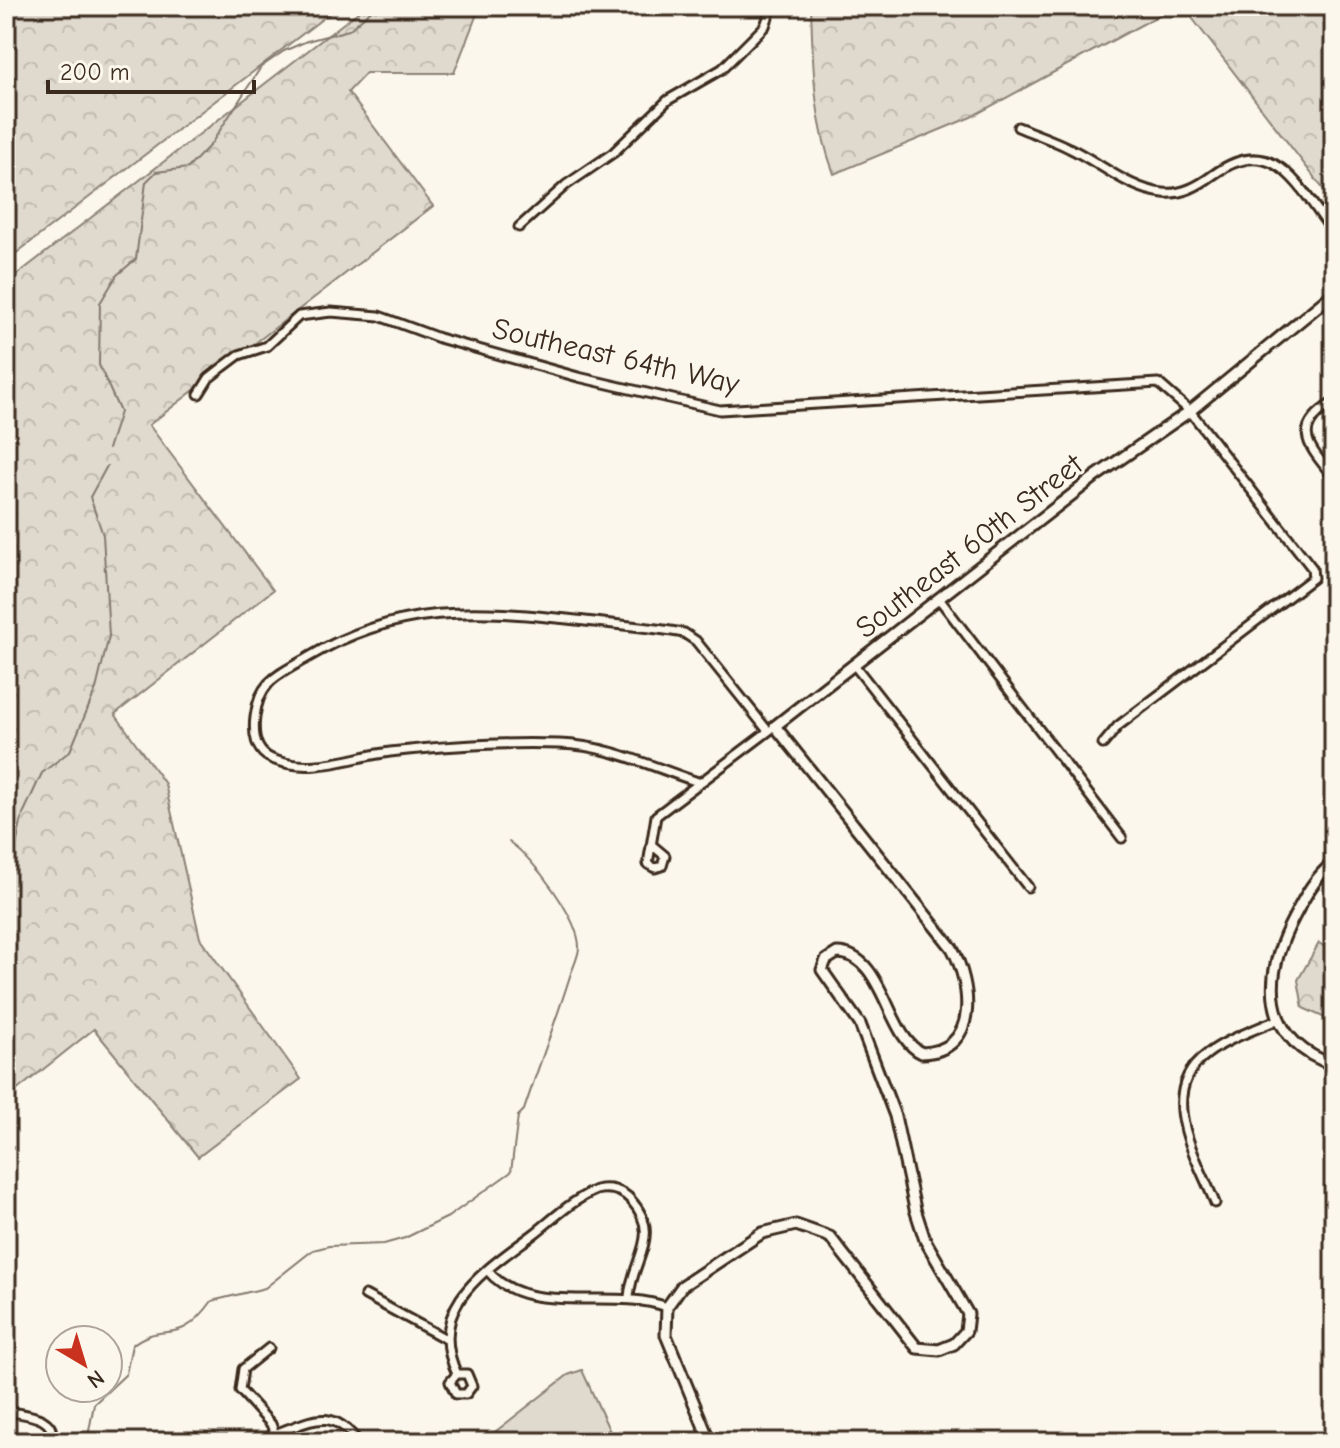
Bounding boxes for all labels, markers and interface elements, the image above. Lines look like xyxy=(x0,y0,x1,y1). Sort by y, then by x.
scale bar xyxy=(48,44,254,94)
text: 200 m xyxy=(60,58,130,86)
street label: Southeast 64th Way xyxy=(489,311,743,402)
street label: Southeast 60th Street xyxy=(849,446,1091,646)
north arrow xyxy=(44,1324,124,1404)
text: N xyxy=(82,1364,109,1394)

